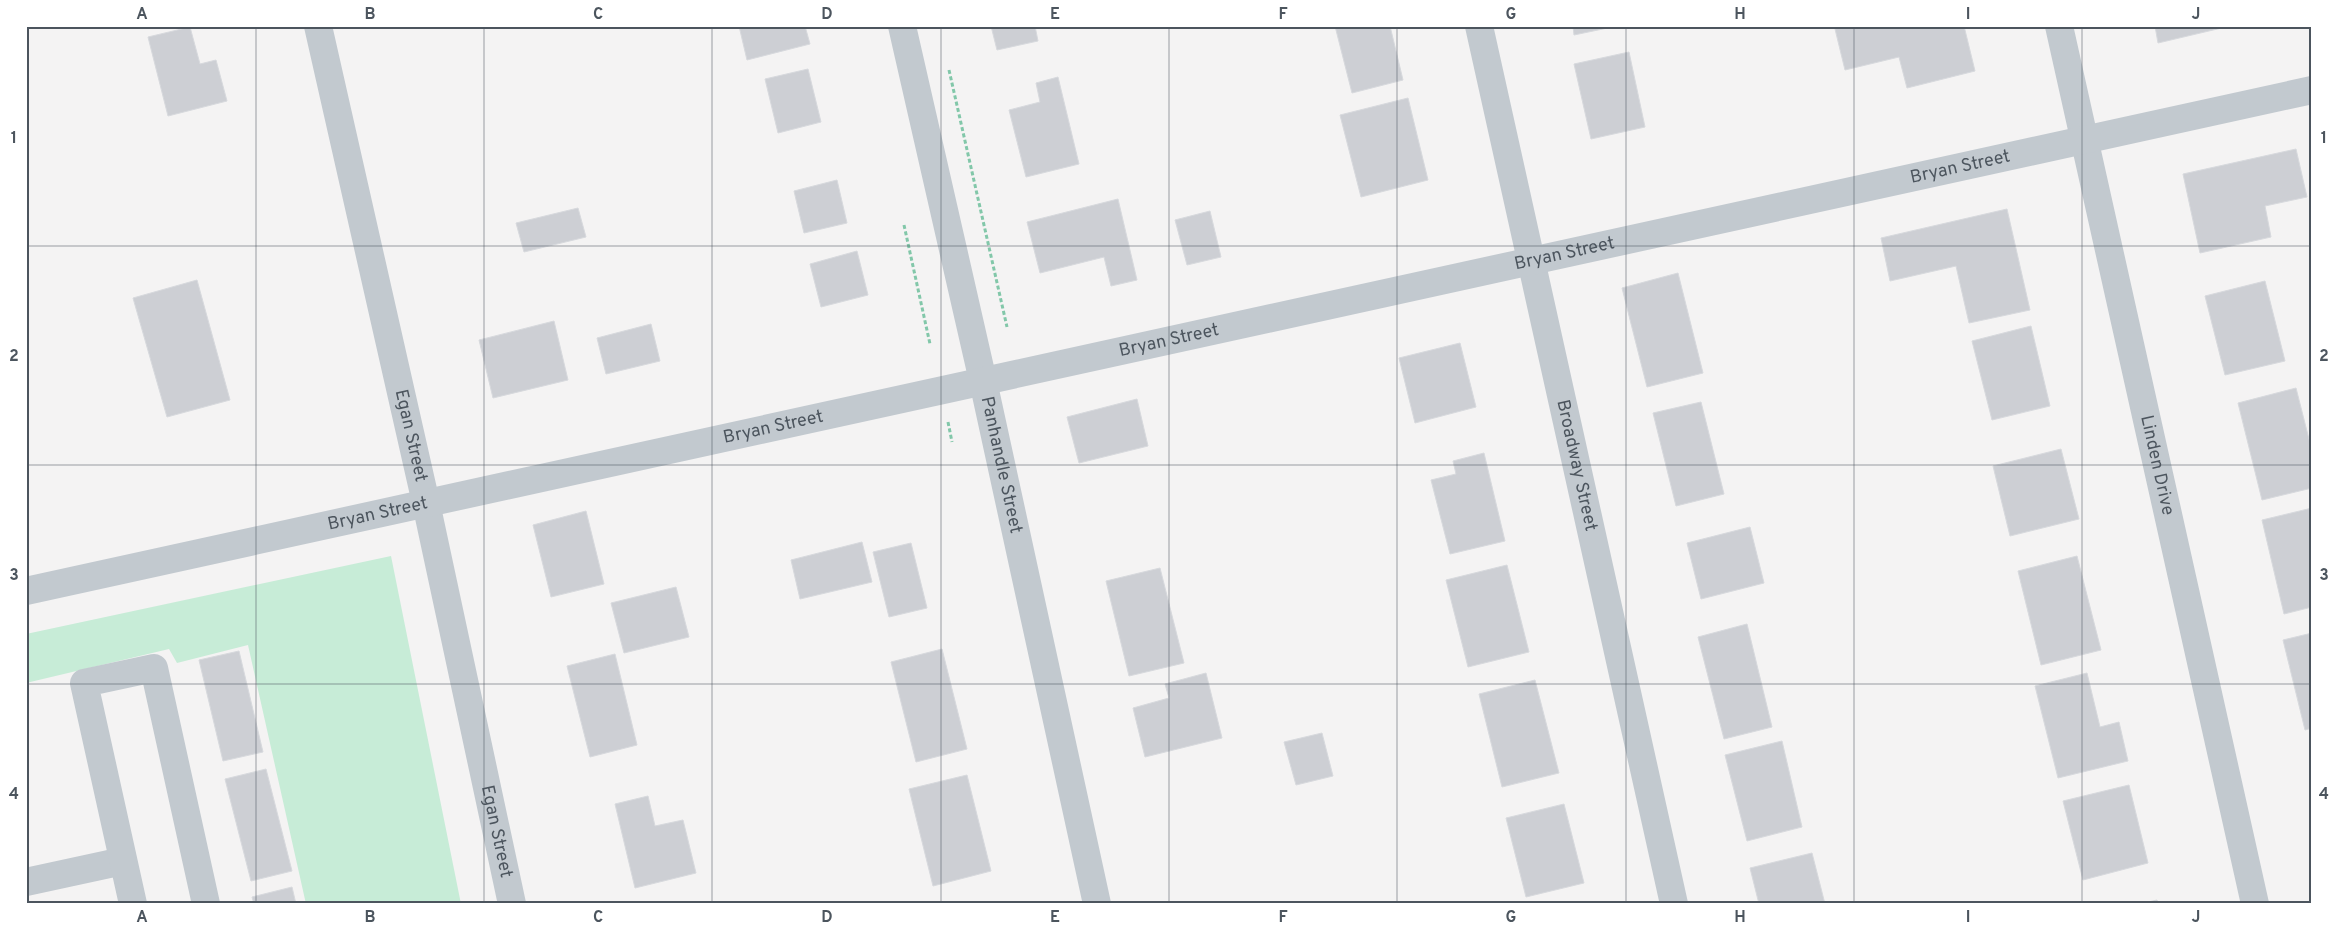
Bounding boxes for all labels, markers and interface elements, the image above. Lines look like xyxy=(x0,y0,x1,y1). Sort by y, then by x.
text: A xyxy=(136,5,148,25)
text: B xyxy=(364,5,376,25)
text: C xyxy=(593,5,603,25)
text: D xyxy=(821,5,833,25)
text: E xyxy=(1050,5,1060,25)
text: F xyxy=(1278,5,1288,25)
text: G xyxy=(1506,5,1516,25)
text: H xyxy=(1734,5,1746,25)
text: I xyxy=(1966,5,1970,25)
text: J xyxy=(2192,5,2200,25)
text: 1 xyxy=(11,129,17,149)
text: 1 xyxy=(2321,129,2327,149)
street label: Bryan Street xyxy=(1908,145,2012,189)
street label: Bryan Street xyxy=(1512,232,1617,276)
street label: Bryan Street xyxy=(1117,318,1221,363)
text: 2 xyxy=(9,347,19,367)
text: 2 xyxy=(2319,347,2329,367)
street label: Egan Street xyxy=(389,387,432,484)
street label: Panhandle Street xyxy=(975,394,1027,536)
street label: Broadway Street xyxy=(1551,397,1602,533)
street label: Bryan Street xyxy=(721,405,825,449)
street label: Linden Drive xyxy=(2135,413,2179,518)
street label: Bryan Street xyxy=(325,492,430,536)
text: 3 xyxy=(9,566,19,586)
text: 3 xyxy=(2319,566,2329,586)
street label: Egan Street xyxy=(475,783,518,880)
text: 4 xyxy=(9,785,19,805)
text: 4 xyxy=(2319,785,2329,805)
text: A xyxy=(136,908,148,928)
text: B xyxy=(364,908,376,928)
text: C xyxy=(593,908,603,928)
text: D xyxy=(821,908,833,928)
text: E xyxy=(1050,908,1060,928)
text: F xyxy=(1278,908,1288,928)
text: G xyxy=(1506,908,1516,928)
text: H xyxy=(1734,908,1746,928)
text: I xyxy=(1966,908,1970,928)
text: J xyxy=(2192,908,2200,928)

